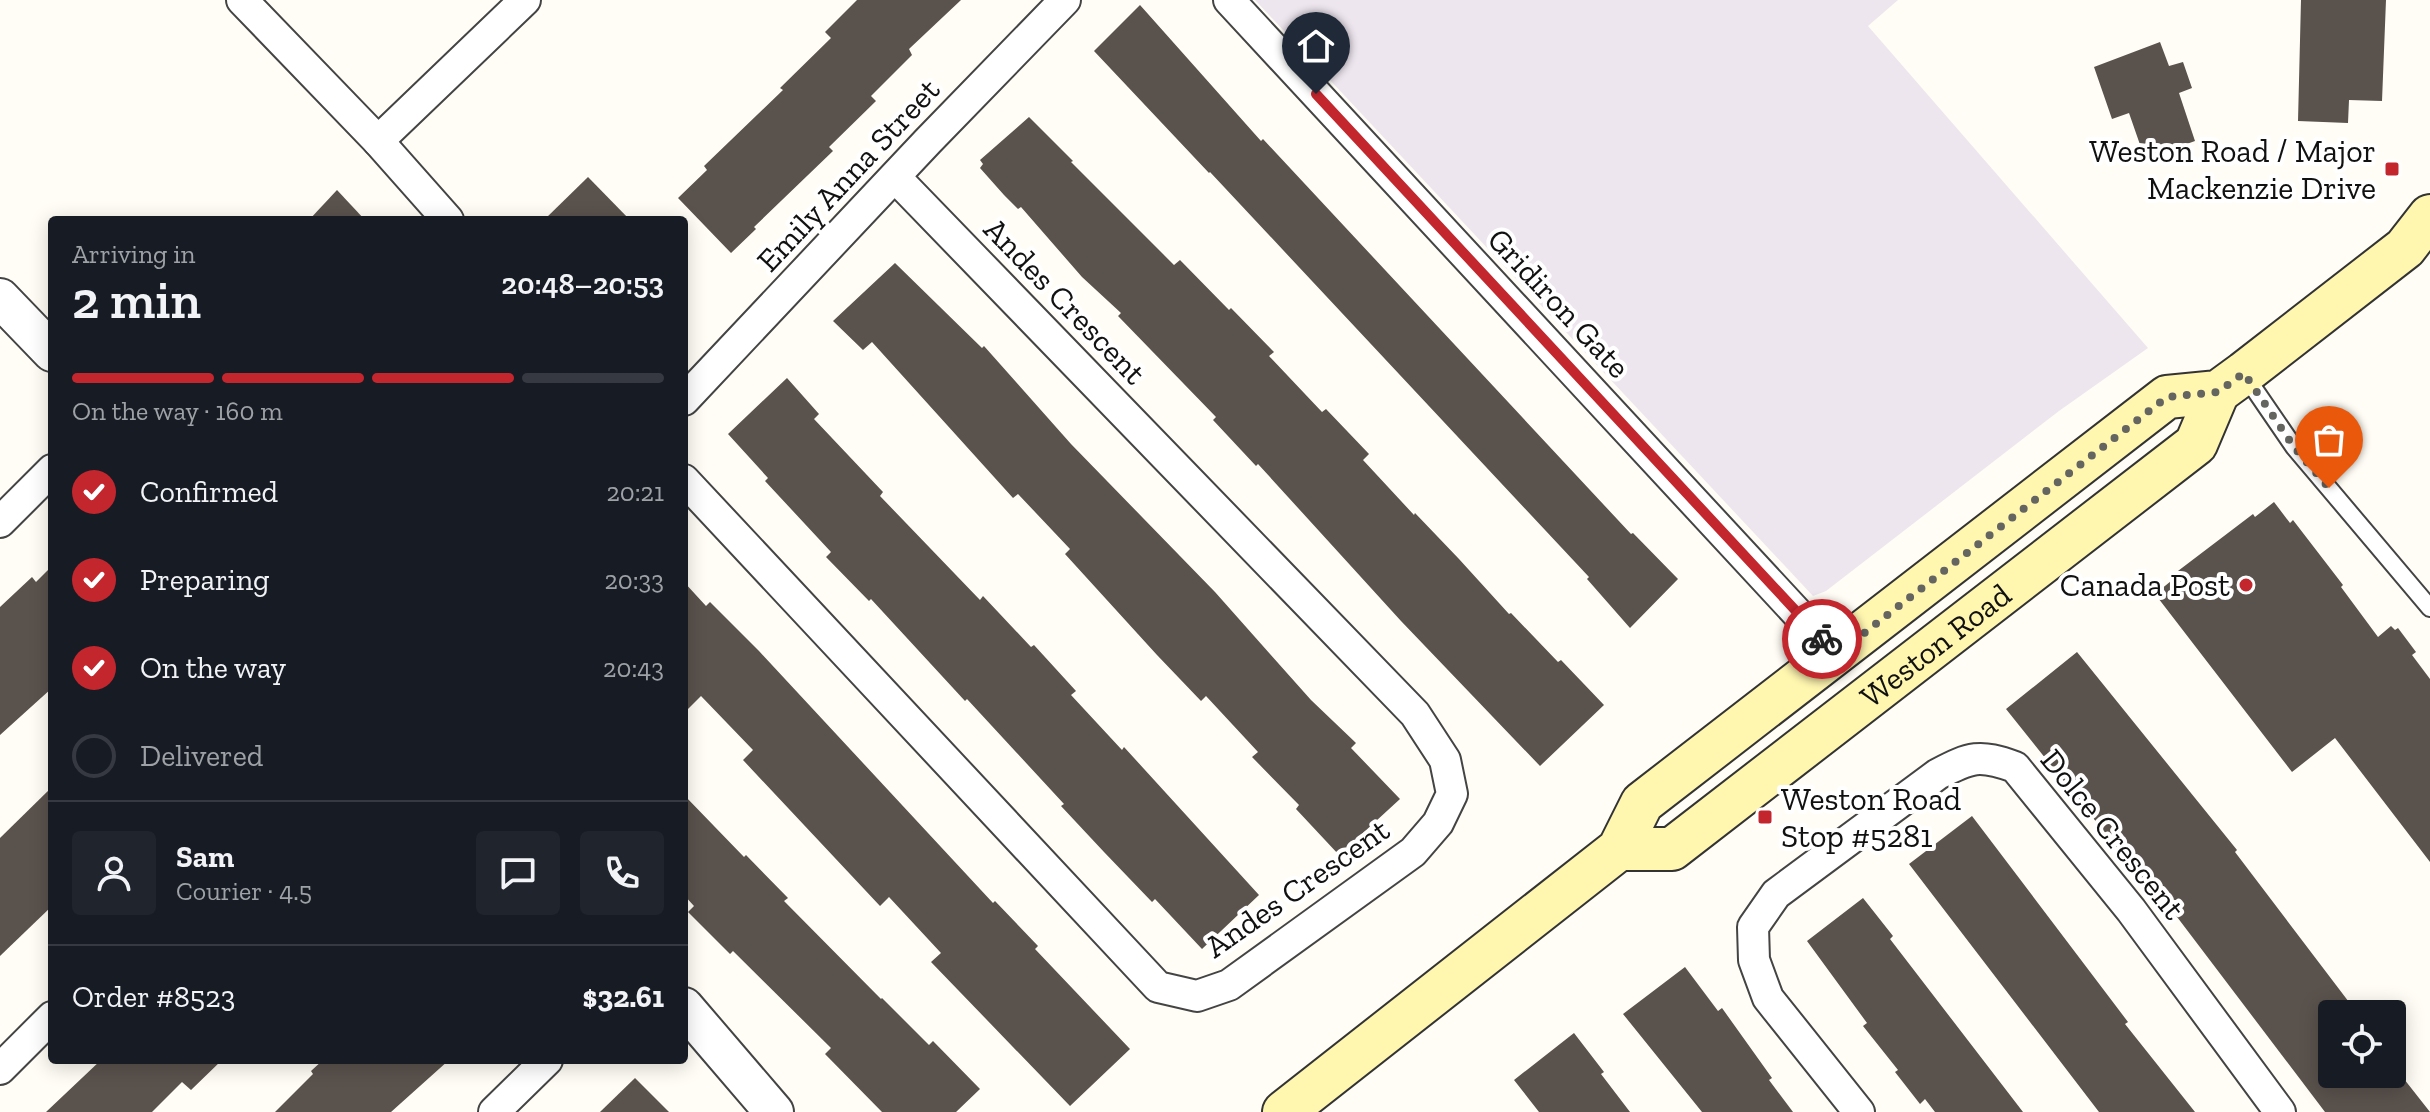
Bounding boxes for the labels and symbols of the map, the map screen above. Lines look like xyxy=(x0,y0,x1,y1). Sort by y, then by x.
pin xyxy=(1282,12,1350,94)
street label: Emily Anna Street xyxy=(749,71,947,279)
place label: Weston Road / Major Mackenzie Drive xyxy=(2089,132,2376,207)
marker: Weston Road / Major Mackenzie Drive xyxy=(2383,160,2401,178)
street label: Andes Crescent xyxy=(976,210,1154,392)
street label: Gridiron Gate xyxy=(1480,220,1638,386)
pin xyxy=(2295,406,2363,488)
place label: Canada Post xyxy=(2060,566,2230,604)
street label: Weston Road xyxy=(1853,575,2019,716)
marker: Canada Post xyxy=(2237,576,2255,594)
courier xyxy=(1782,599,1862,679)
street label: Dolce Crescent xyxy=(2033,741,2193,927)
place label: Weston Road Stop #5281 xyxy=(1781,780,1962,855)
marker: Weston Road Stop #5281 xyxy=(1756,808,1774,826)
street label: Andes Crescent xyxy=(1198,810,1397,966)

